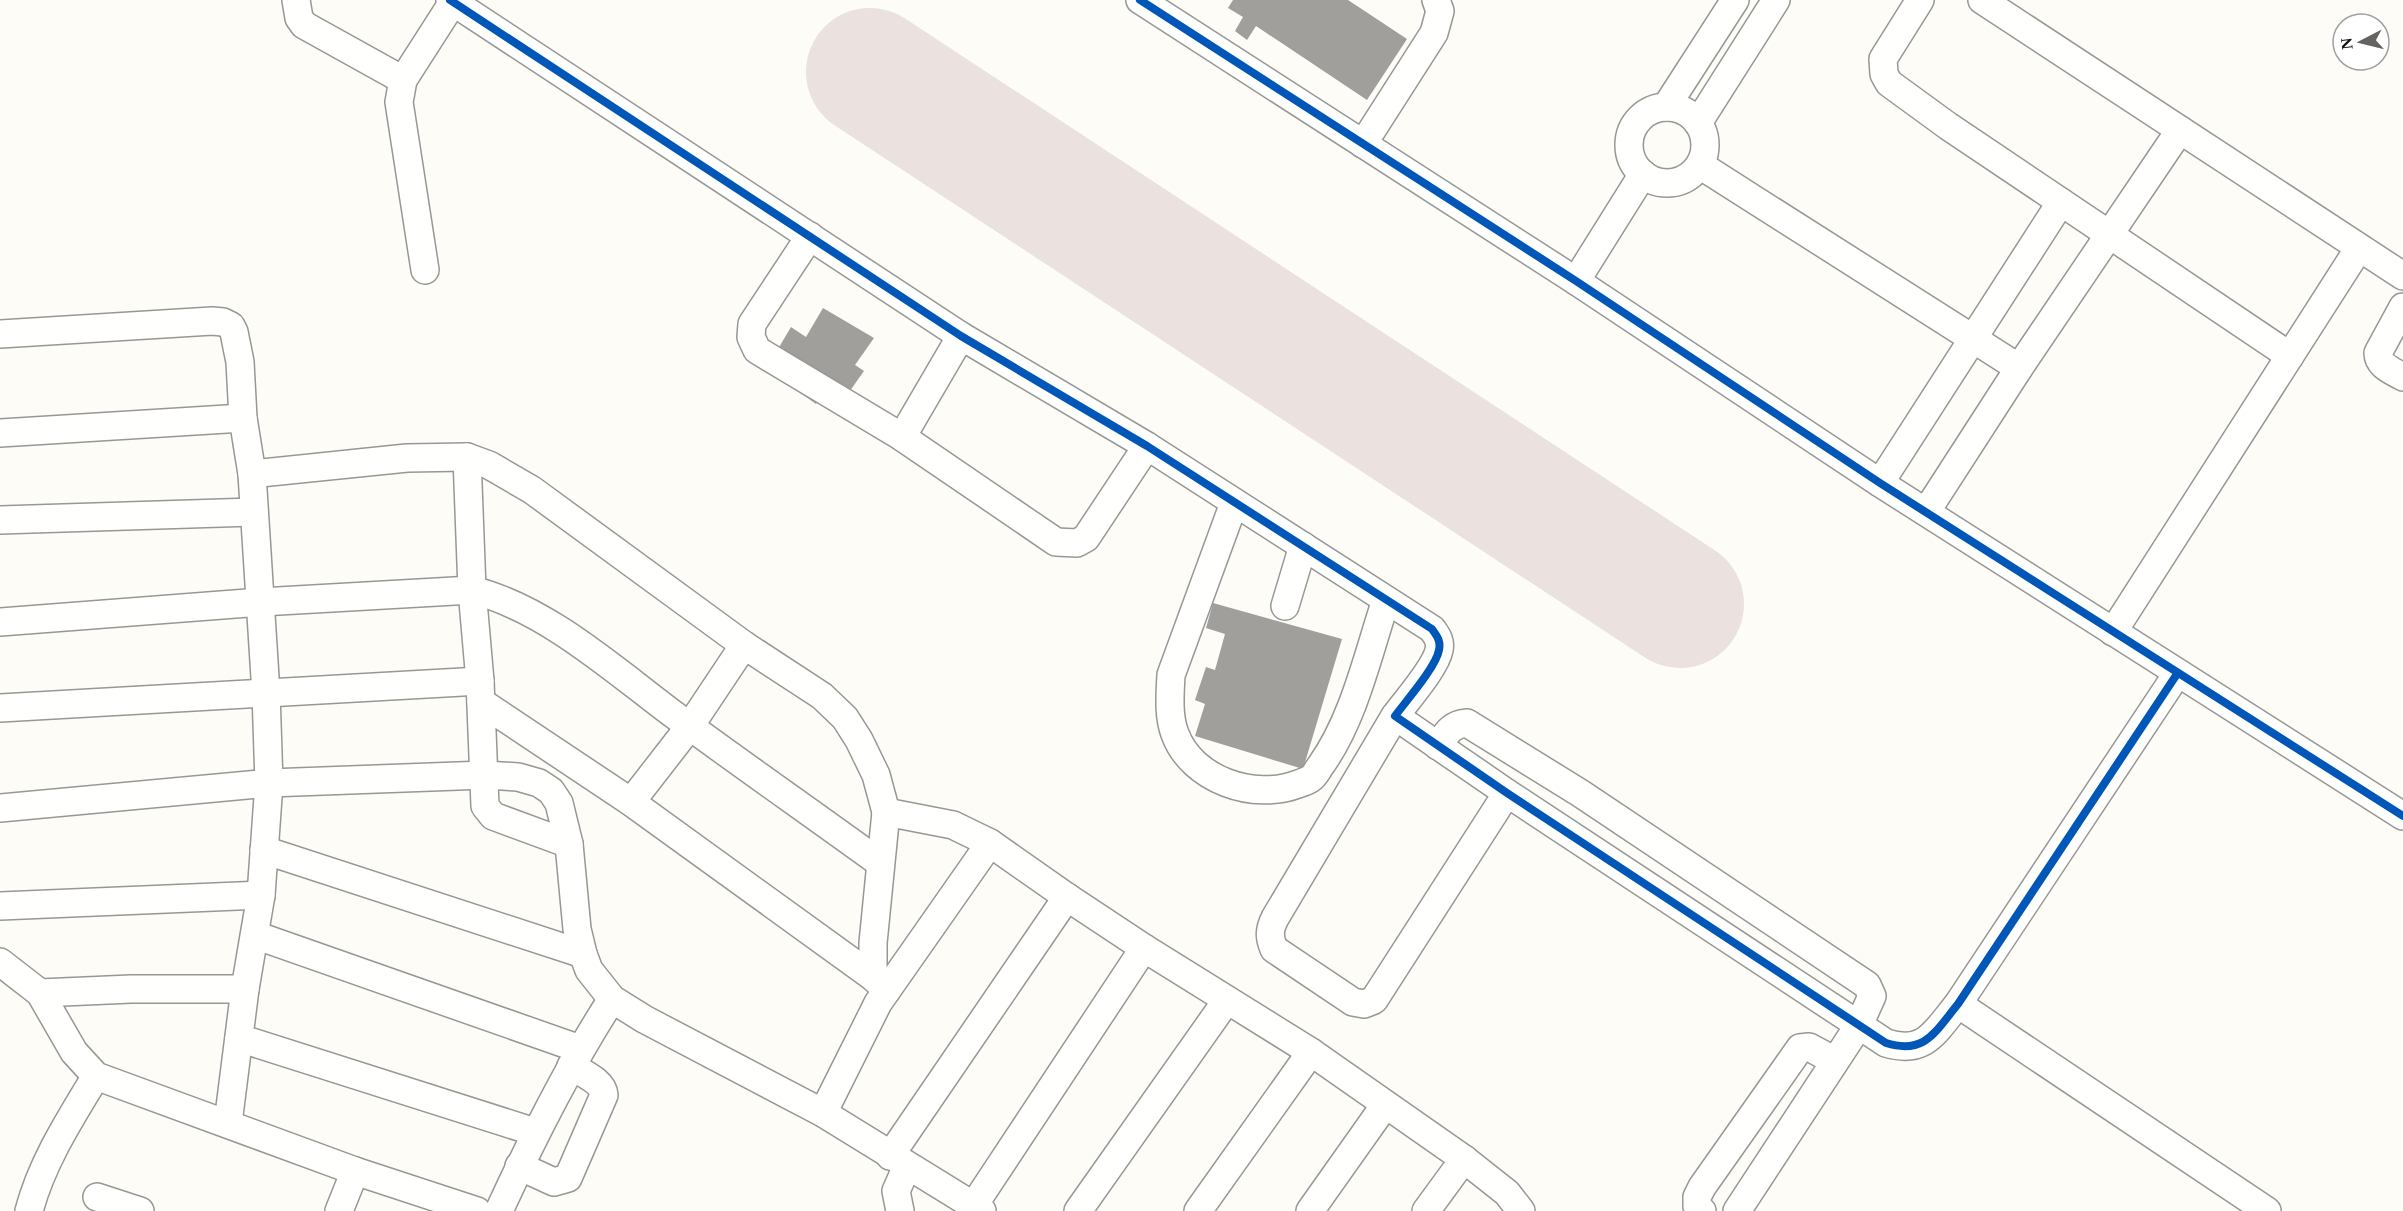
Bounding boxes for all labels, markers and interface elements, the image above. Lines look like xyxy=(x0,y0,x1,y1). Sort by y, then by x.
north arrow xyxy=(2331,12,2391,72)
text: N xyxy=(2337,37,2356,51)

